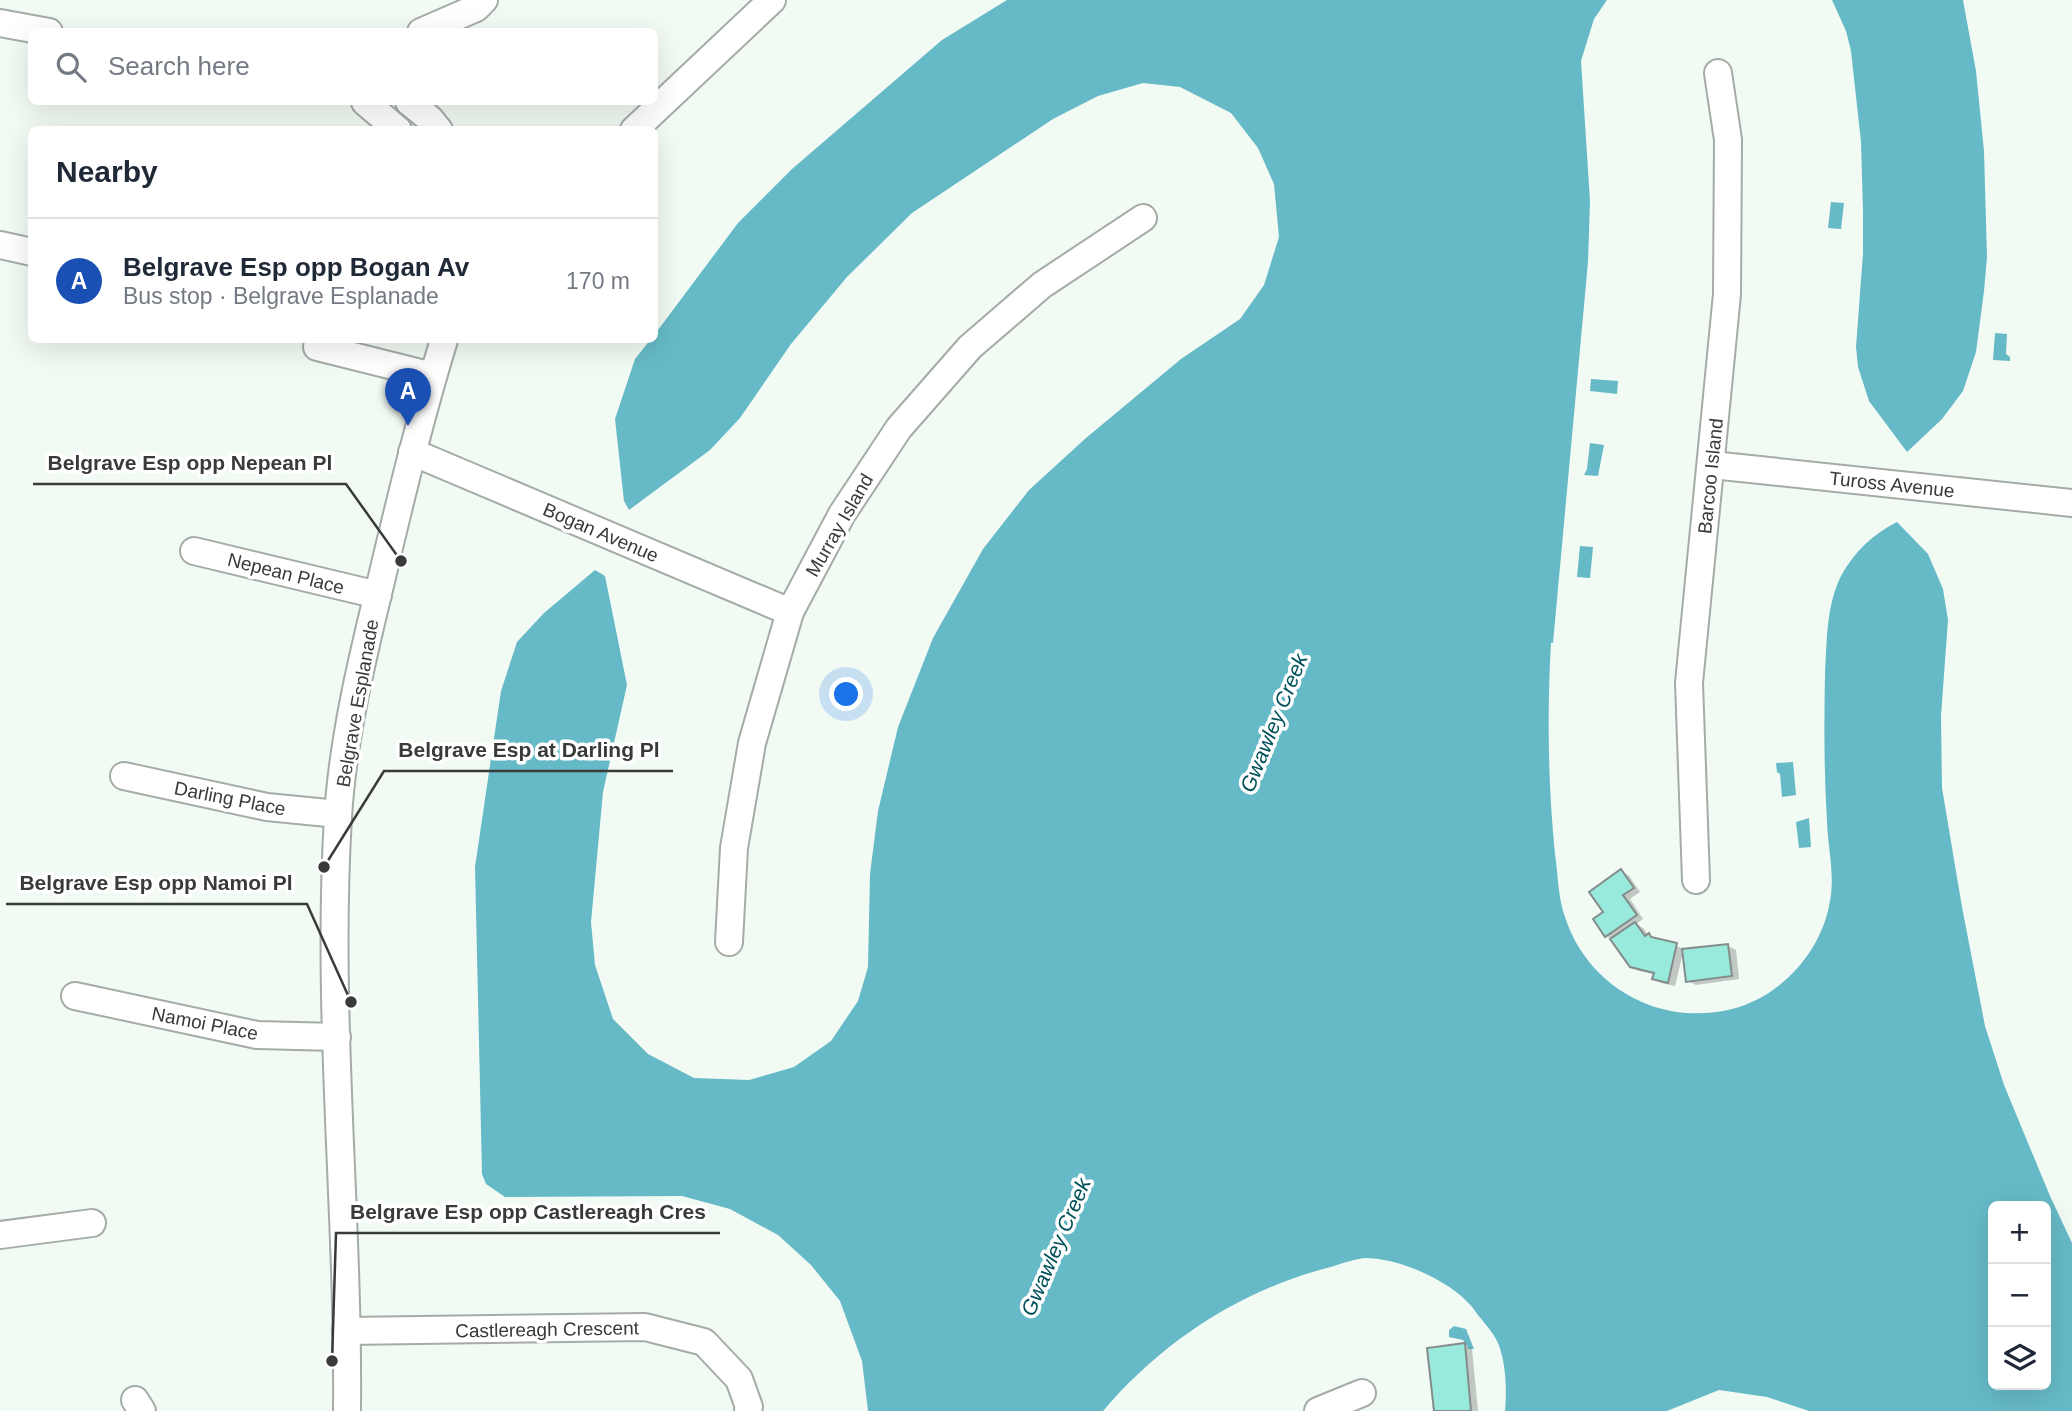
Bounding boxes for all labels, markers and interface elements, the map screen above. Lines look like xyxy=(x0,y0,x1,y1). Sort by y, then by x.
search box xyxy=(28,28,658,105)
icon: search xyxy=(52,48,90,86)
text: Search here xyxy=(108,51,250,81)
text: Nearby xyxy=(56,155,158,188)
text: Belgrave Esp opp Bogan Av xyxy=(123,252,469,282)
text: A xyxy=(71,268,87,294)
text: 170 m xyxy=(566,268,630,294)
text: Bus stop · Belgrave Esplanade xyxy=(123,283,439,309)
pin: A xyxy=(385,368,431,426)
street label: Barcoo Island xyxy=(1694,417,1727,535)
callout: Belgrave Esp opp Nepean Pl xyxy=(33,442,346,484)
text: Belgrave Esp opp Nepean Pl xyxy=(48,451,332,474)
street label: Tuross Avenue xyxy=(1828,467,1956,502)
street label: Murray Island xyxy=(802,470,877,580)
street label: Bogan Avenue xyxy=(540,499,662,566)
street label: Nepean Place xyxy=(225,549,346,598)
street label: Belgrave Esplanade xyxy=(332,618,383,789)
water label: Gwawley Creek xyxy=(1235,649,1312,795)
your location xyxy=(829,677,863,711)
callout: Belgrave Esp at Darling Pl xyxy=(384,729,673,771)
text: Belgrave Esp at Darling Pl xyxy=(398,738,660,761)
street label: Darling Place xyxy=(172,777,287,820)
callout: Belgrave Esp opp Namoi Pl xyxy=(6,862,307,904)
text: Belgrave Esp opp Namoi Pl xyxy=(19,871,293,894)
street label: Namoi Place xyxy=(150,1003,260,1044)
water label: Gwawley Creek xyxy=(1016,1173,1095,1319)
callout: Belgrave Esp opp Castlereagh Cres xyxy=(336,1191,720,1233)
text: Belgrave Esp opp Castlereagh Cres xyxy=(350,1200,706,1223)
map controls xyxy=(1988,1201,2051,1390)
button: + xyxy=(1988,1201,2051,1264)
button: − xyxy=(1988,1264,2051,1327)
street label: Castlereagh Crescent xyxy=(455,1317,640,1342)
button: layers xyxy=(1988,1327,2051,1390)

